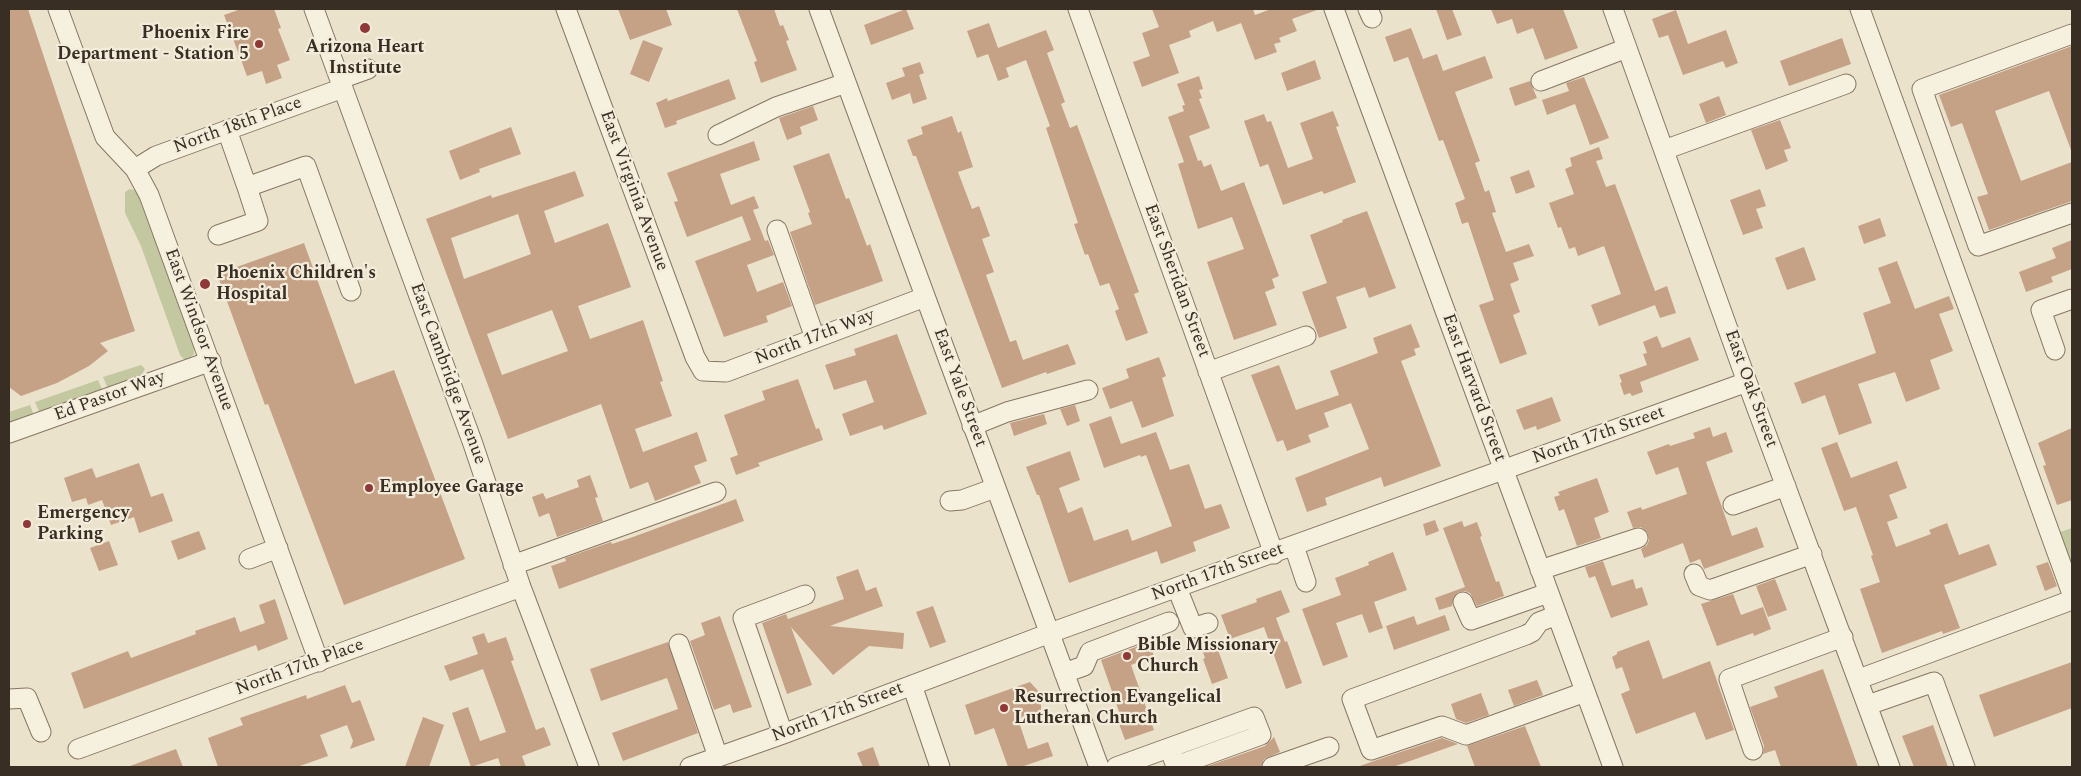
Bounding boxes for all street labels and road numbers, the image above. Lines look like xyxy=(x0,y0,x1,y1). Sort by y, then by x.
street label: North 18th Place xyxy=(171,93,305,159)
street label: East Virginia Avenue xyxy=(594,108,672,274)
street label: East Sheridan Street xyxy=(1138,201,1214,361)
street label: East Windsor Avenue xyxy=(159,246,237,414)
street label: East Cambridge Avenue xyxy=(404,280,490,468)
street label: North 17th Way xyxy=(752,305,878,371)
street label: East Harvard Street xyxy=(1436,311,1510,465)
street label: East Yale Street xyxy=(927,326,991,450)
street label: East Oak Street xyxy=(1719,327,1781,451)
street label: Ed Pastor Way xyxy=(52,367,168,427)
street label: North 17th Street xyxy=(1530,402,1668,470)
street label: North 17th Street xyxy=(1149,539,1287,607)
street label: North 17th Place xyxy=(233,635,367,701)
street label: North 17th Street xyxy=(769,678,907,748)

